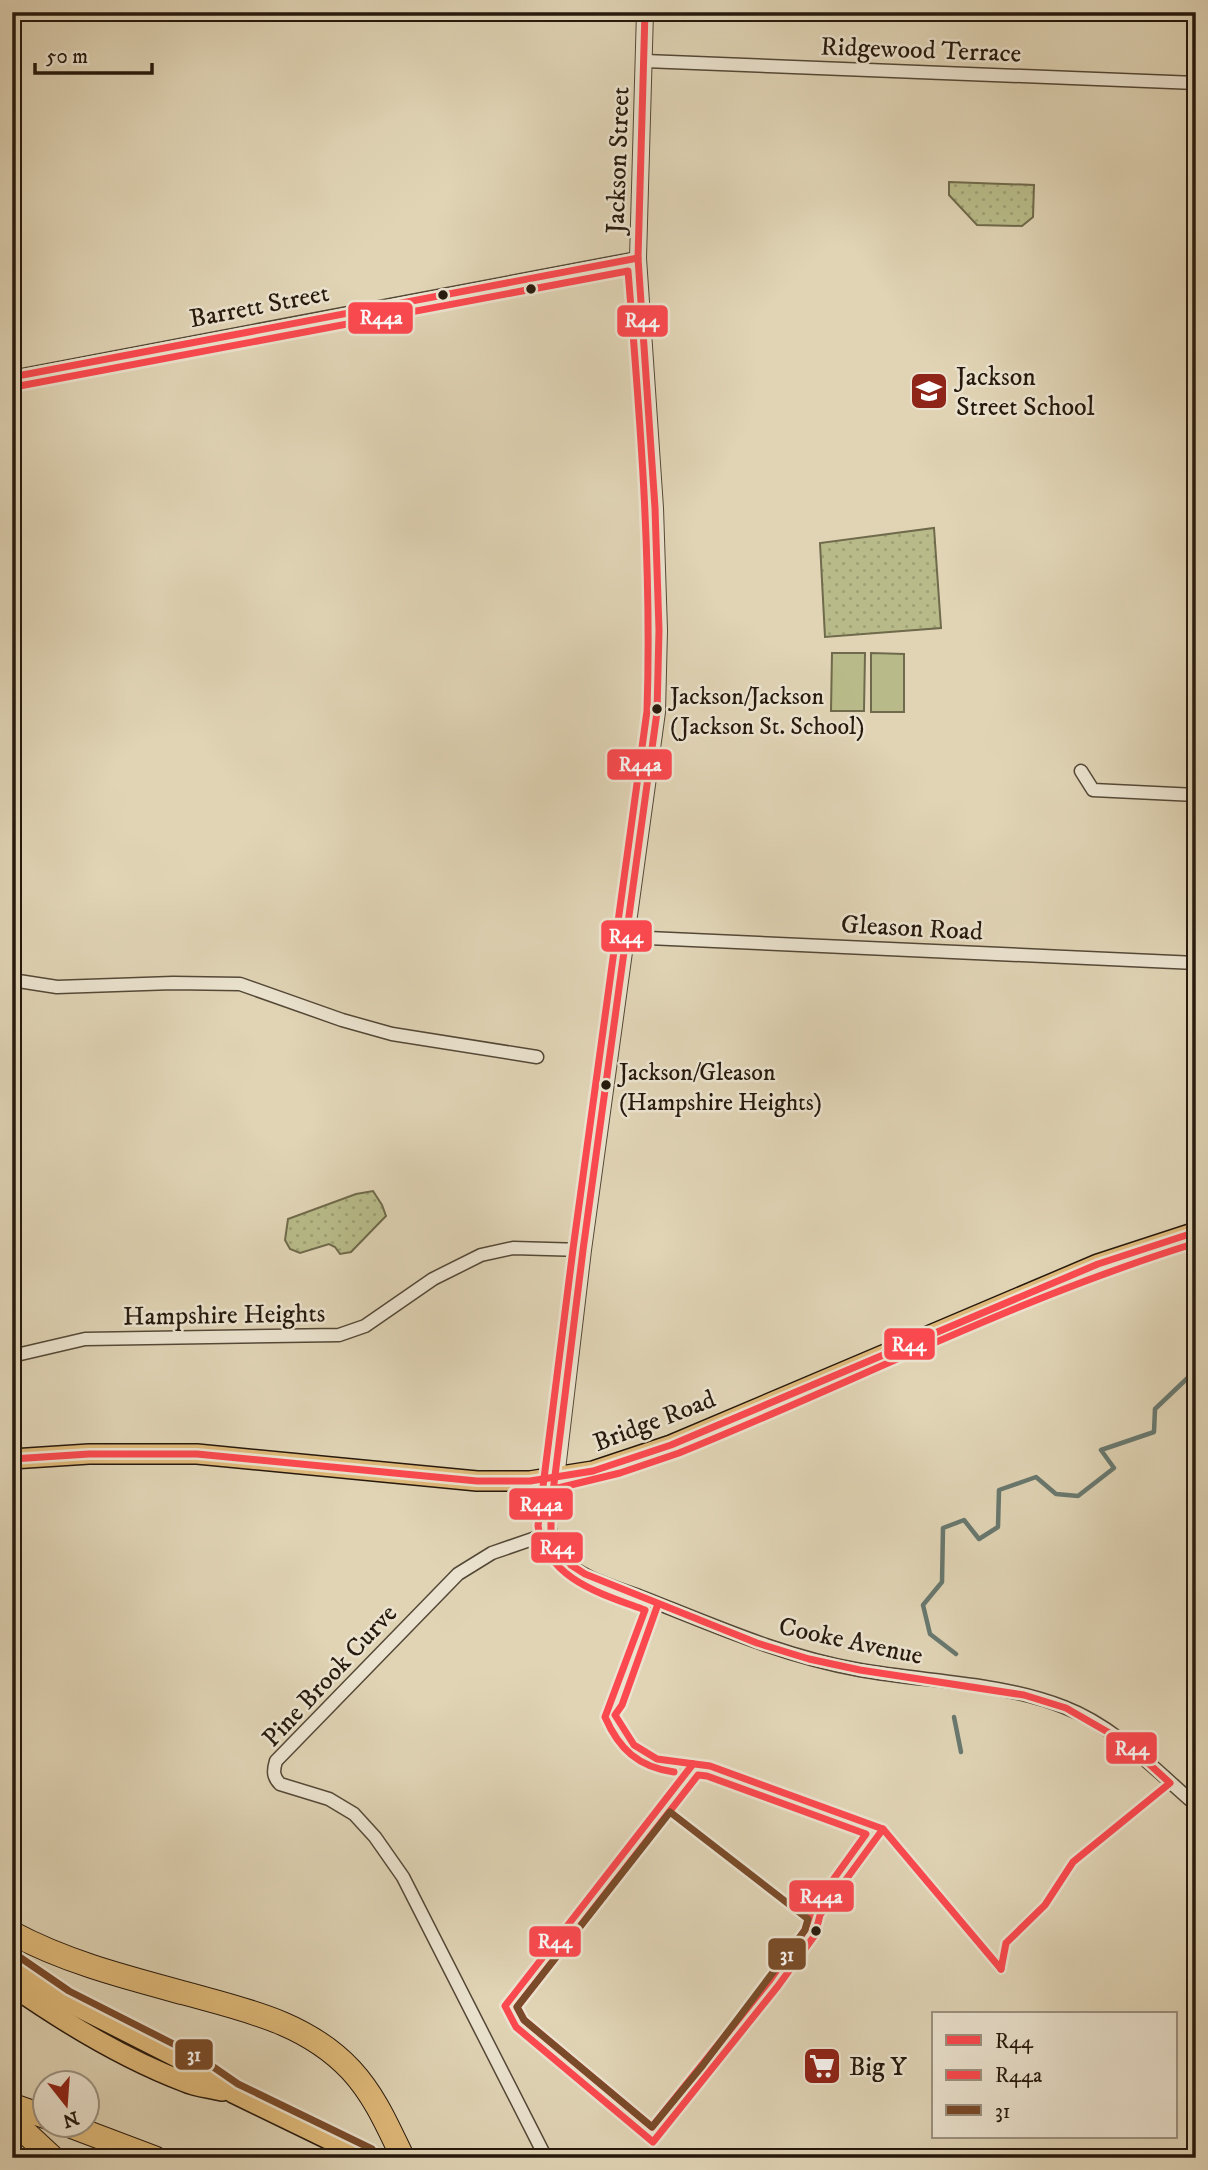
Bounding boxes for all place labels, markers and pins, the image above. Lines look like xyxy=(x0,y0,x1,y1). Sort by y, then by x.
unlabelled marker xyxy=(524,282,538,296)
unlabelled marker xyxy=(436,288,450,302)
place label: Jackson Street School xyxy=(954,361,1095,424)
school or university icon: Jackson Street School xyxy=(908,370,950,412)
place label: Jackson/Jackson (Jackson St. School) xyxy=(668,682,864,742)
marker: Jackson/Jackson (Jackson St. School) xyxy=(650,702,664,716)
place label: Jackson/Gleason (Hampshire Heights) xyxy=(617,1058,822,1118)
marker: Jackson/Gleason (Hampshire Heights) xyxy=(599,1078,613,1092)
unlabelled marker xyxy=(809,1924,823,1938)
supermarket icon: Big Y xyxy=(801,2045,843,2087)
place label: Big Y xyxy=(849,2051,907,2084)

